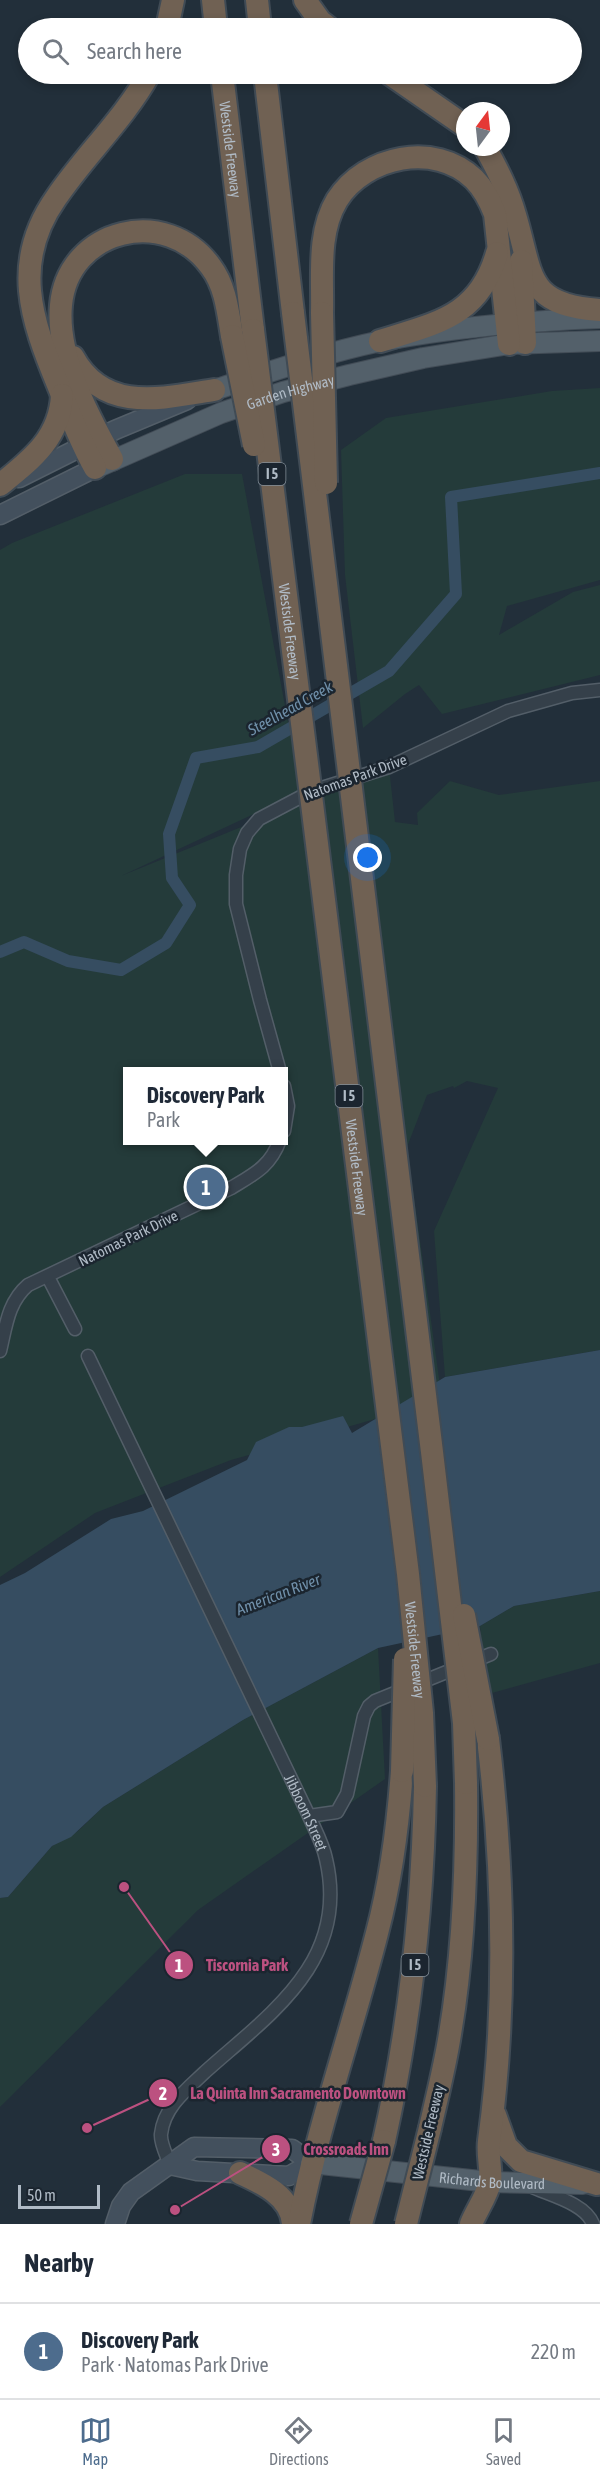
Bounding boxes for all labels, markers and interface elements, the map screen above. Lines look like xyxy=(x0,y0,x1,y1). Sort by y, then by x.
search box xyxy=(18,18,582,84)
icon: search xyxy=(39,35,72,68)
text: Search here xyxy=(87,38,182,64)
street label: Westside Freeway xyxy=(217,100,245,199)
north arrow xyxy=(456,102,510,156)
street label: Garden Highway xyxy=(244,371,336,412)
road number: I 5 xyxy=(258,463,286,485)
street label: Westside Freeway xyxy=(276,582,305,681)
water label: Steelhead Creek xyxy=(244,677,336,739)
street label: Natomas Park Drive xyxy=(301,750,409,804)
your location xyxy=(353,843,382,872)
popup xyxy=(123,1067,288,1145)
text: Discovery Park xyxy=(147,1082,264,1108)
road number: I 5 xyxy=(336,1085,362,1107)
text: Park xyxy=(147,1108,180,1131)
street label: Westside Freeway xyxy=(343,1118,372,1217)
pin: 1 xyxy=(186,1164,226,1210)
street label: Natomas Park Drive xyxy=(76,1207,181,1269)
water label: American River xyxy=(233,1569,324,1619)
street label: Westside Freeway xyxy=(402,1601,429,1699)
street label: Jibboom Street xyxy=(282,1771,332,1853)
callout: Tiscornia Park xyxy=(164,1948,300,1982)
road number: I 5 xyxy=(402,1954,428,1976)
text: 1 xyxy=(175,1955,183,1976)
text: Tiscornia Park xyxy=(206,1956,289,1974)
callout: La Quinta Inn Sacramento Downtown xyxy=(148,2076,417,2110)
text: 2 xyxy=(159,2083,167,2104)
street label: Westside Freeway xyxy=(409,2083,447,2181)
text: La Quinta Inn Sacramento Downtown xyxy=(190,2084,406,2102)
callout: Crossroads Inn xyxy=(261,2132,401,2166)
text: 3 xyxy=(272,2139,280,2160)
text: Crossroads Inn xyxy=(303,2140,389,2158)
street label: Richards Boulevard xyxy=(438,2168,545,2192)
scale bar xyxy=(18,2182,100,2210)
text: 50 m xyxy=(27,2186,56,2204)
text: Nearby xyxy=(24,2248,94,2278)
text: Discovery Park xyxy=(81,2327,199,2353)
text: 1 xyxy=(39,2340,48,2363)
text: 220 m xyxy=(531,2340,576,2363)
text: Park · Natomas Park Drive xyxy=(81,2353,269,2376)
tab: Map xyxy=(79,2414,112,2468)
tab: Directions xyxy=(269,2414,329,2468)
tab: Saved xyxy=(486,2414,521,2468)

